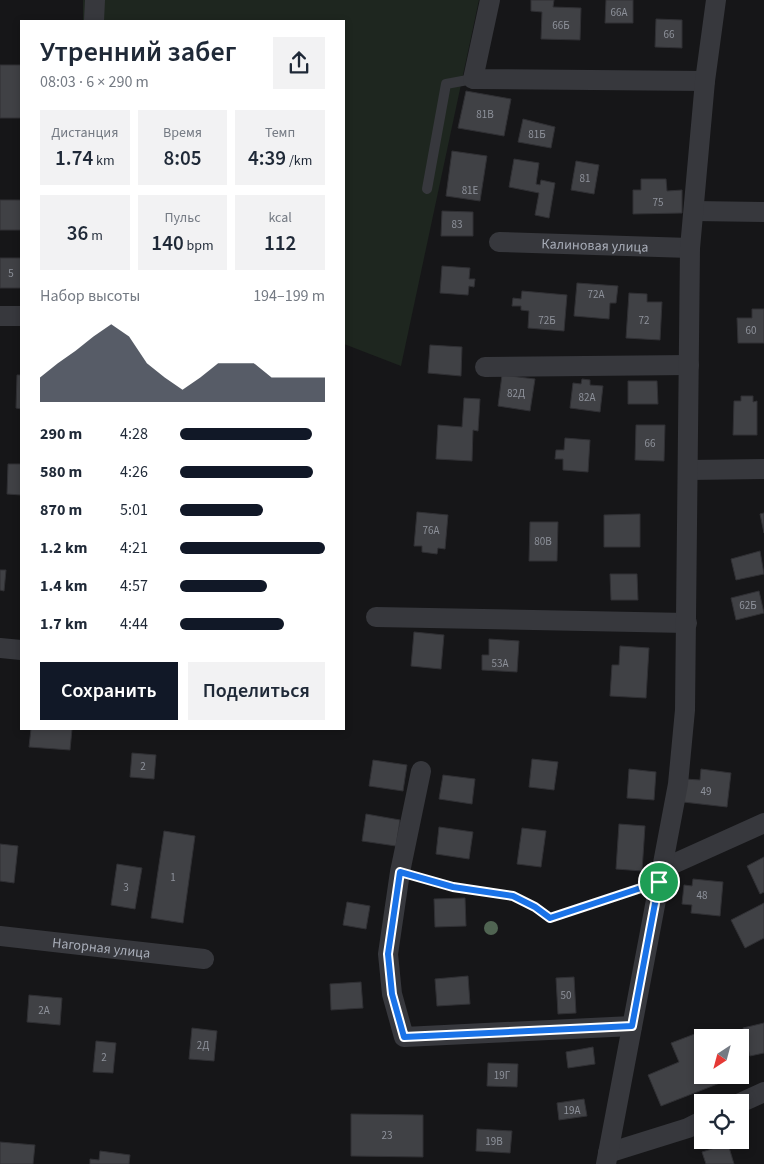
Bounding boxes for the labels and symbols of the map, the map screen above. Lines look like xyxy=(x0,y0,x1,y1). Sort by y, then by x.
house number: 66А xyxy=(611,5,627,20)
house number: 66Б xyxy=(552,18,570,33)
house number: 66 xyxy=(664,27,675,42)
house number: 81В xyxy=(476,107,494,122)
house number: 81Б xyxy=(528,127,546,142)
house number: 81 xyxy=(580,171,590,186)
house number: 81Е xyxy=(462,183,479,198)
house number: 75 xyxy=(653,195,663,210)
house number: 83 xyxy=(452,217,462,232)
street label: Калиновая улица xyxy=(541,234,649,258)
house number: 5 xyxy=(8,266,14,281)
house number: 72А xyxy=(588,287,604,302)
house number: 72Б xyxy=(538,313,556,328)
house number: 72 xyxy=(639,313,649,328)
house number: 60 xyxy=(746,323,756,338)
house number: 82Д xyxy=(507,386,525,401)
house number: 82А xyxy=(579,390,595,405)
house number: 66 xyxy=(645,436,656,451)
house number: 76А xyxy=(423,523,439,538)
house number: 80В xyxy=(534,534,552,549)
house number: 62Б xyxy=(739,598,757,613)
house number: 53А xyxy=(492,656,508,671)
house number: 2 xyxy=(140,759,146,774)
house number: 49 xyxy=(701,784,711,799)
pin xyxy=(638,861,680,903)
house number: 1 xyxy=(170,870,176,885)
house number: 3 xyxy=(123,880,129,895)
house number: 48 xyxy=(697,888,708,903)
street label: Нагорная улица xyxy=(51,933,151,964)
house number: 50 xyxy=(561,988,571,1003)
house number: 2А xyxy=(38,1003,50,1018)
north arrow xyxy=(694,1029,749,1084)
house number: 2Д xyxy=(197,1038,209,1053)
house number: 2 xyxy=(101,1050,107,1065)
house number: 19Г xyxy=(494,1068,511,1083)
house number: 19А xyxy=(564,1103,580,1118)
house number: 23 xyxy=(382,1128,392,1143)
house number: 19В xyxy=(485,1134,503,1149)

